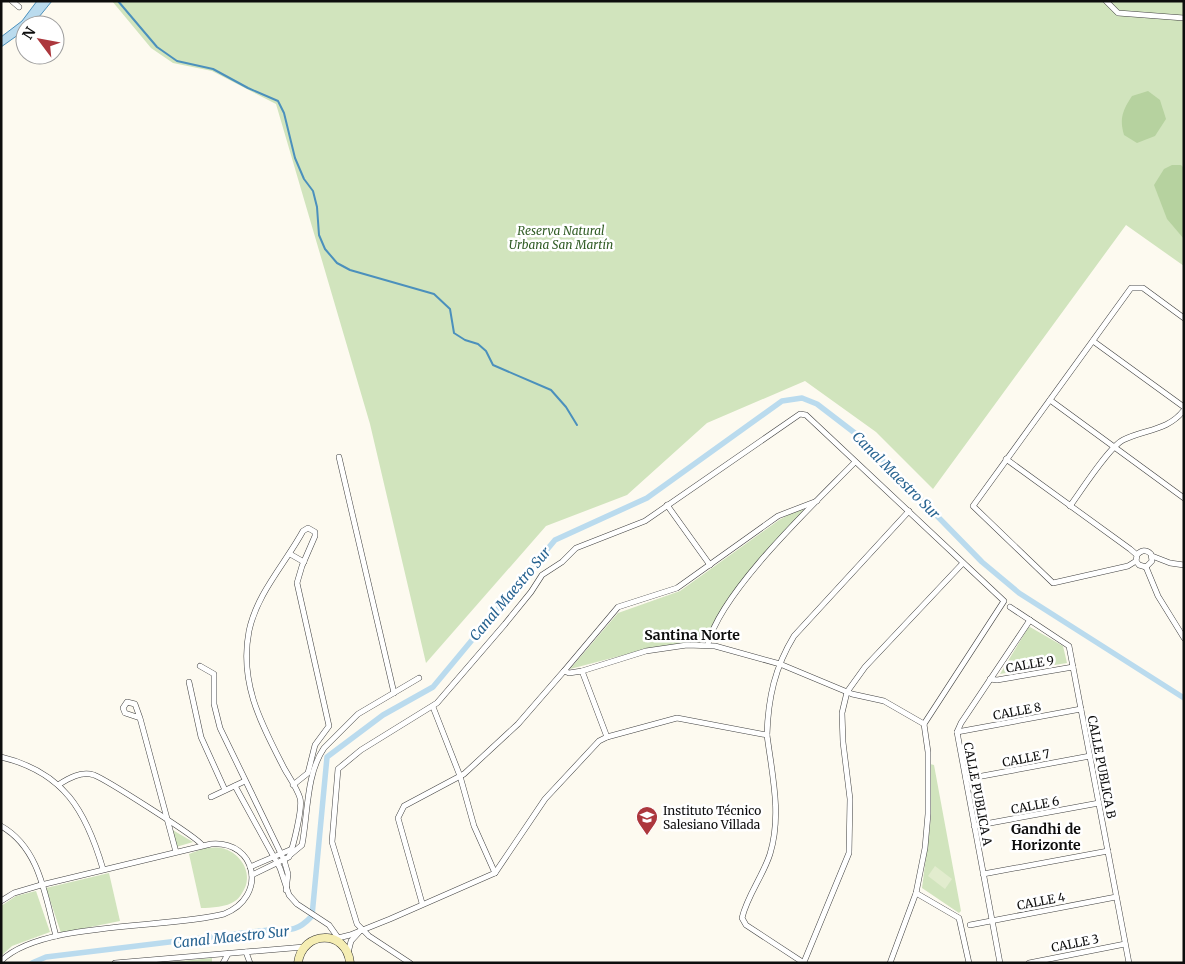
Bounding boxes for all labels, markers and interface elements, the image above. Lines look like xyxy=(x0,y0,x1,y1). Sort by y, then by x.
north arrow xyxy=(15,15,65,65)
text: N xyxy=(18,24,40,43)
park label: Reserva Natural Urbana San Martín xyxy=(509,223,613,252)
water label: Canal Maestro Sur xyxy=(848,427,944,523)
water label: Canal Maestro Sur xyxy=(466,543,555,645)
district label: Santina Norte xyxy=(644,626,740,644)
street label: CALLE 9 xyxy=(1005,652,1055,676)
street label: CALLE 8 xyxy=(992,699,1042,723)
street label: CALLE PUBLICA B xyxy=(1085,714,1119,820)
street label: CALLE PUBLICA A xyxy=(961,741,995,847)
street label: CALLE 7 xyxy=(1001,746,1051,770)
street label: CALLE 6 xyxy=(1010,793,1060,817)
place label: Instituto Técnico Salesiano Villada xyxy=(663,803,761,832)
school or university icon: Instituto Técnico Salesiano Villada xyxy=(635,805,659,836)
district label: Gandhi de Horizonte xyxy=(1011,820,1081,854)
street label: CALLE 4 xyxy=(1016,889,1067,913)
water label: Canal Maestro Sur xyxy=(172,922,290,952)
street label: CALLE 3 xyxy=(1050,931,1100,955)

